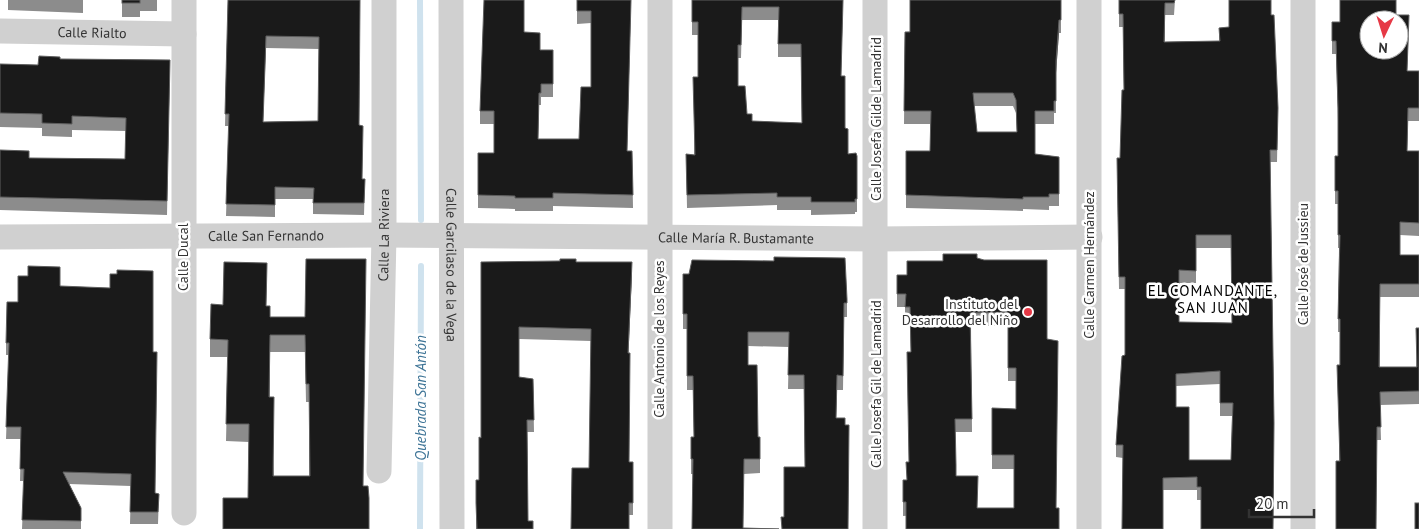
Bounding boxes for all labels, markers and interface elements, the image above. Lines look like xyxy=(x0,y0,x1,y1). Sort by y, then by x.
north arrow xyxy=(1359,10,1409,60)
street label: Calle Rialto xyxy=(57,23,127,42)
street label: Calle Josefa Gilde Lamadrid xyxy=(867,37,885,201)
text: N xyxy=(1378,39,1388,57)
street label: Calle Garcilaso de la Vega xyxy=(442,188,461,342)
street label: Calle La Riviera xyxy=(374,189,393,282)
street label: Calle Carmen Hernández xyxy=(1080,191,1098,339)
street label: Calle José de Jussieu xyxy=(1294,203,1312,325)
street label: Calle Ducal xyxy=(174,223,192,291)
street label: Calle San Fernando xyxy=(208,226,324,245)
street label: Calle María R. Bustamante xyxy=(658,228,814,247)
street label: Calle Antonio de los Reyes xyxy=(650,260,668,418)
district label: EL COMANDANTE, SAN JUAN xyxy=(1148,281,1278,317)
place label: Instituto del Desarrollo del Niño xyxy=(902,295,1018,329)
street label: Calle Josefa Gil de Lamadrid xyxy=(867,300,885,468)
marker: Instituto del Desarrollo del Niño xyxy=(1022,306,1034,318)
water label: Quebrada San Antón xyxy=(411,335,430,461)
scale bar xyxy=(1249,486,1314,518)
text: 20 m xyxy=(1256,494,1289,513)

